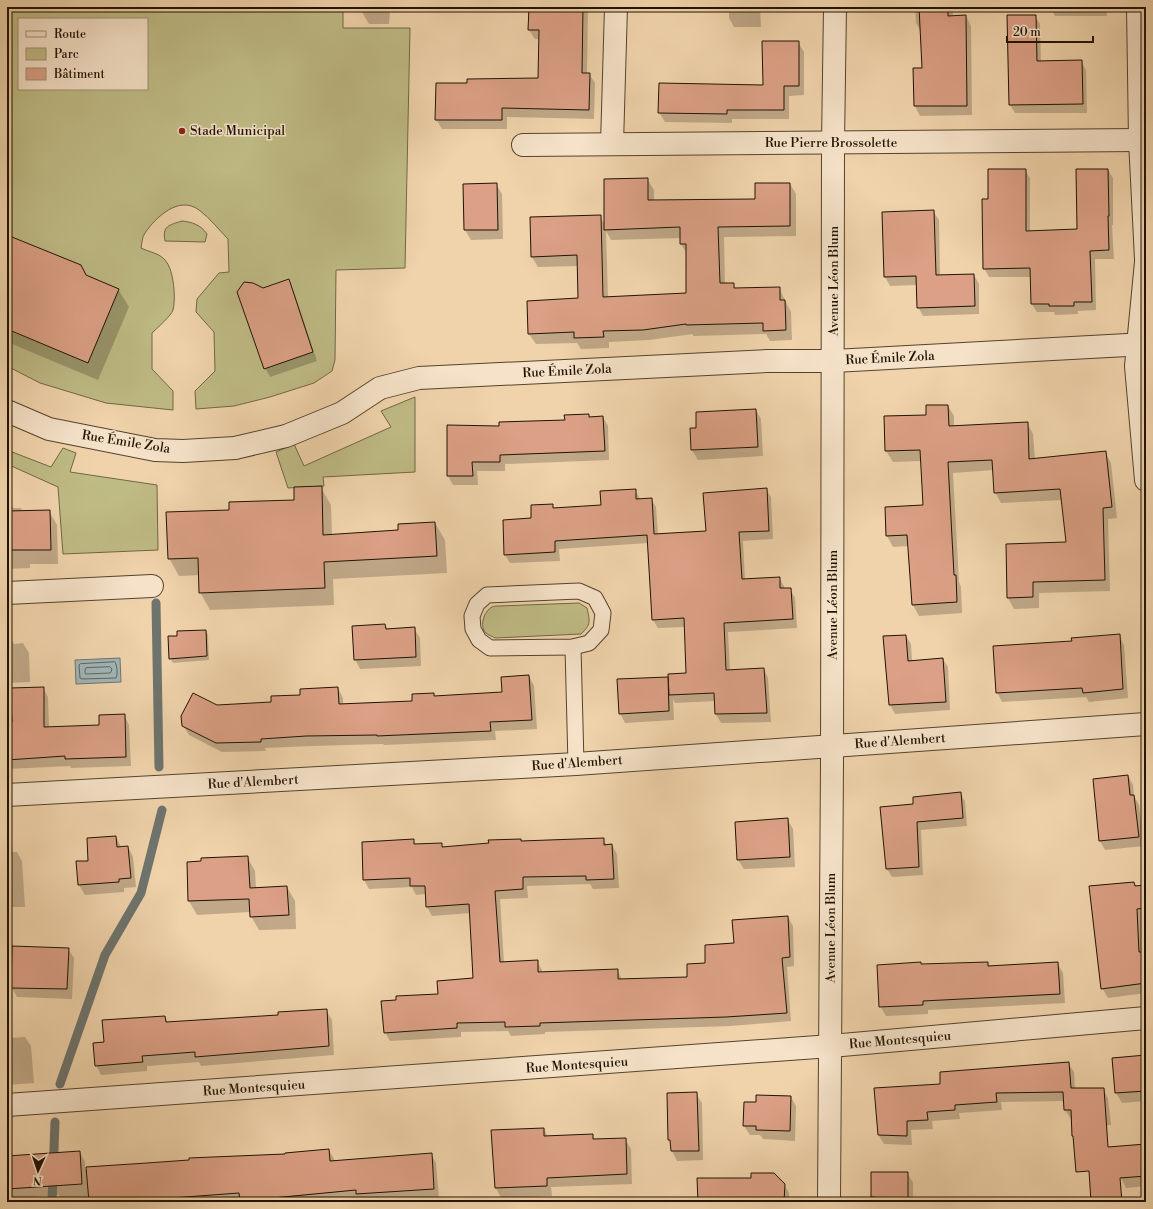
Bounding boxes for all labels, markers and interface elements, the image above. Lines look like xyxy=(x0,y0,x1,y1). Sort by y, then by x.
legend xyxy=(18,18,148,90)
scale bar xyxy=(1007,18,1093,44)
text: 20 m xyxy=(1013,25,1041,40)
text: Route xyxy=(54,27,86,42)
text: Parc xyxy=(54,47,79,62)
text: Bâtiment xyxy=(53,67,105,82)
place label: Stade Municipal xyxy=(190,123,285,139)
marker: Stade Municipal xyxy=(177,126,187,136)
street label: Rue Pierre Brossolette xyxy=(765,135,898,151)
street label: Avenue Léon Blum xyxy=(826,225,842,337)
street label: Rue Émile Zola xyxy=(845,347,936,368)
street label: Rue Émile Zola xyxy=(522,360,613,381)
street label: Rue Émile Zola xyxy=(81,426,172,457)
street label: Avenue Léon Blum xyxy=(825,549,841,661)
street label: Rue d'Alembert xyxy=(854,730,946,752)
street label: Rue d'Alembert xyxy=(531,752,623,774)
street label: Rue d'Alembert xyxy=(207,772,299,792)
street label: Avenue Léon Blum xyxy=(823,872,839,984)
street label: Rue Montesquieu xyxy=(848,1028,952,1052)
street label: Rue Montesquieu xyxy=(525,1053,629,1077)
street label: Rue Montesquieu xyxy=(202,1076,306,1100)
north arrow xyxy=(18,1151,58,1191)
text: N xyxy=(33,1173,42,1187)

